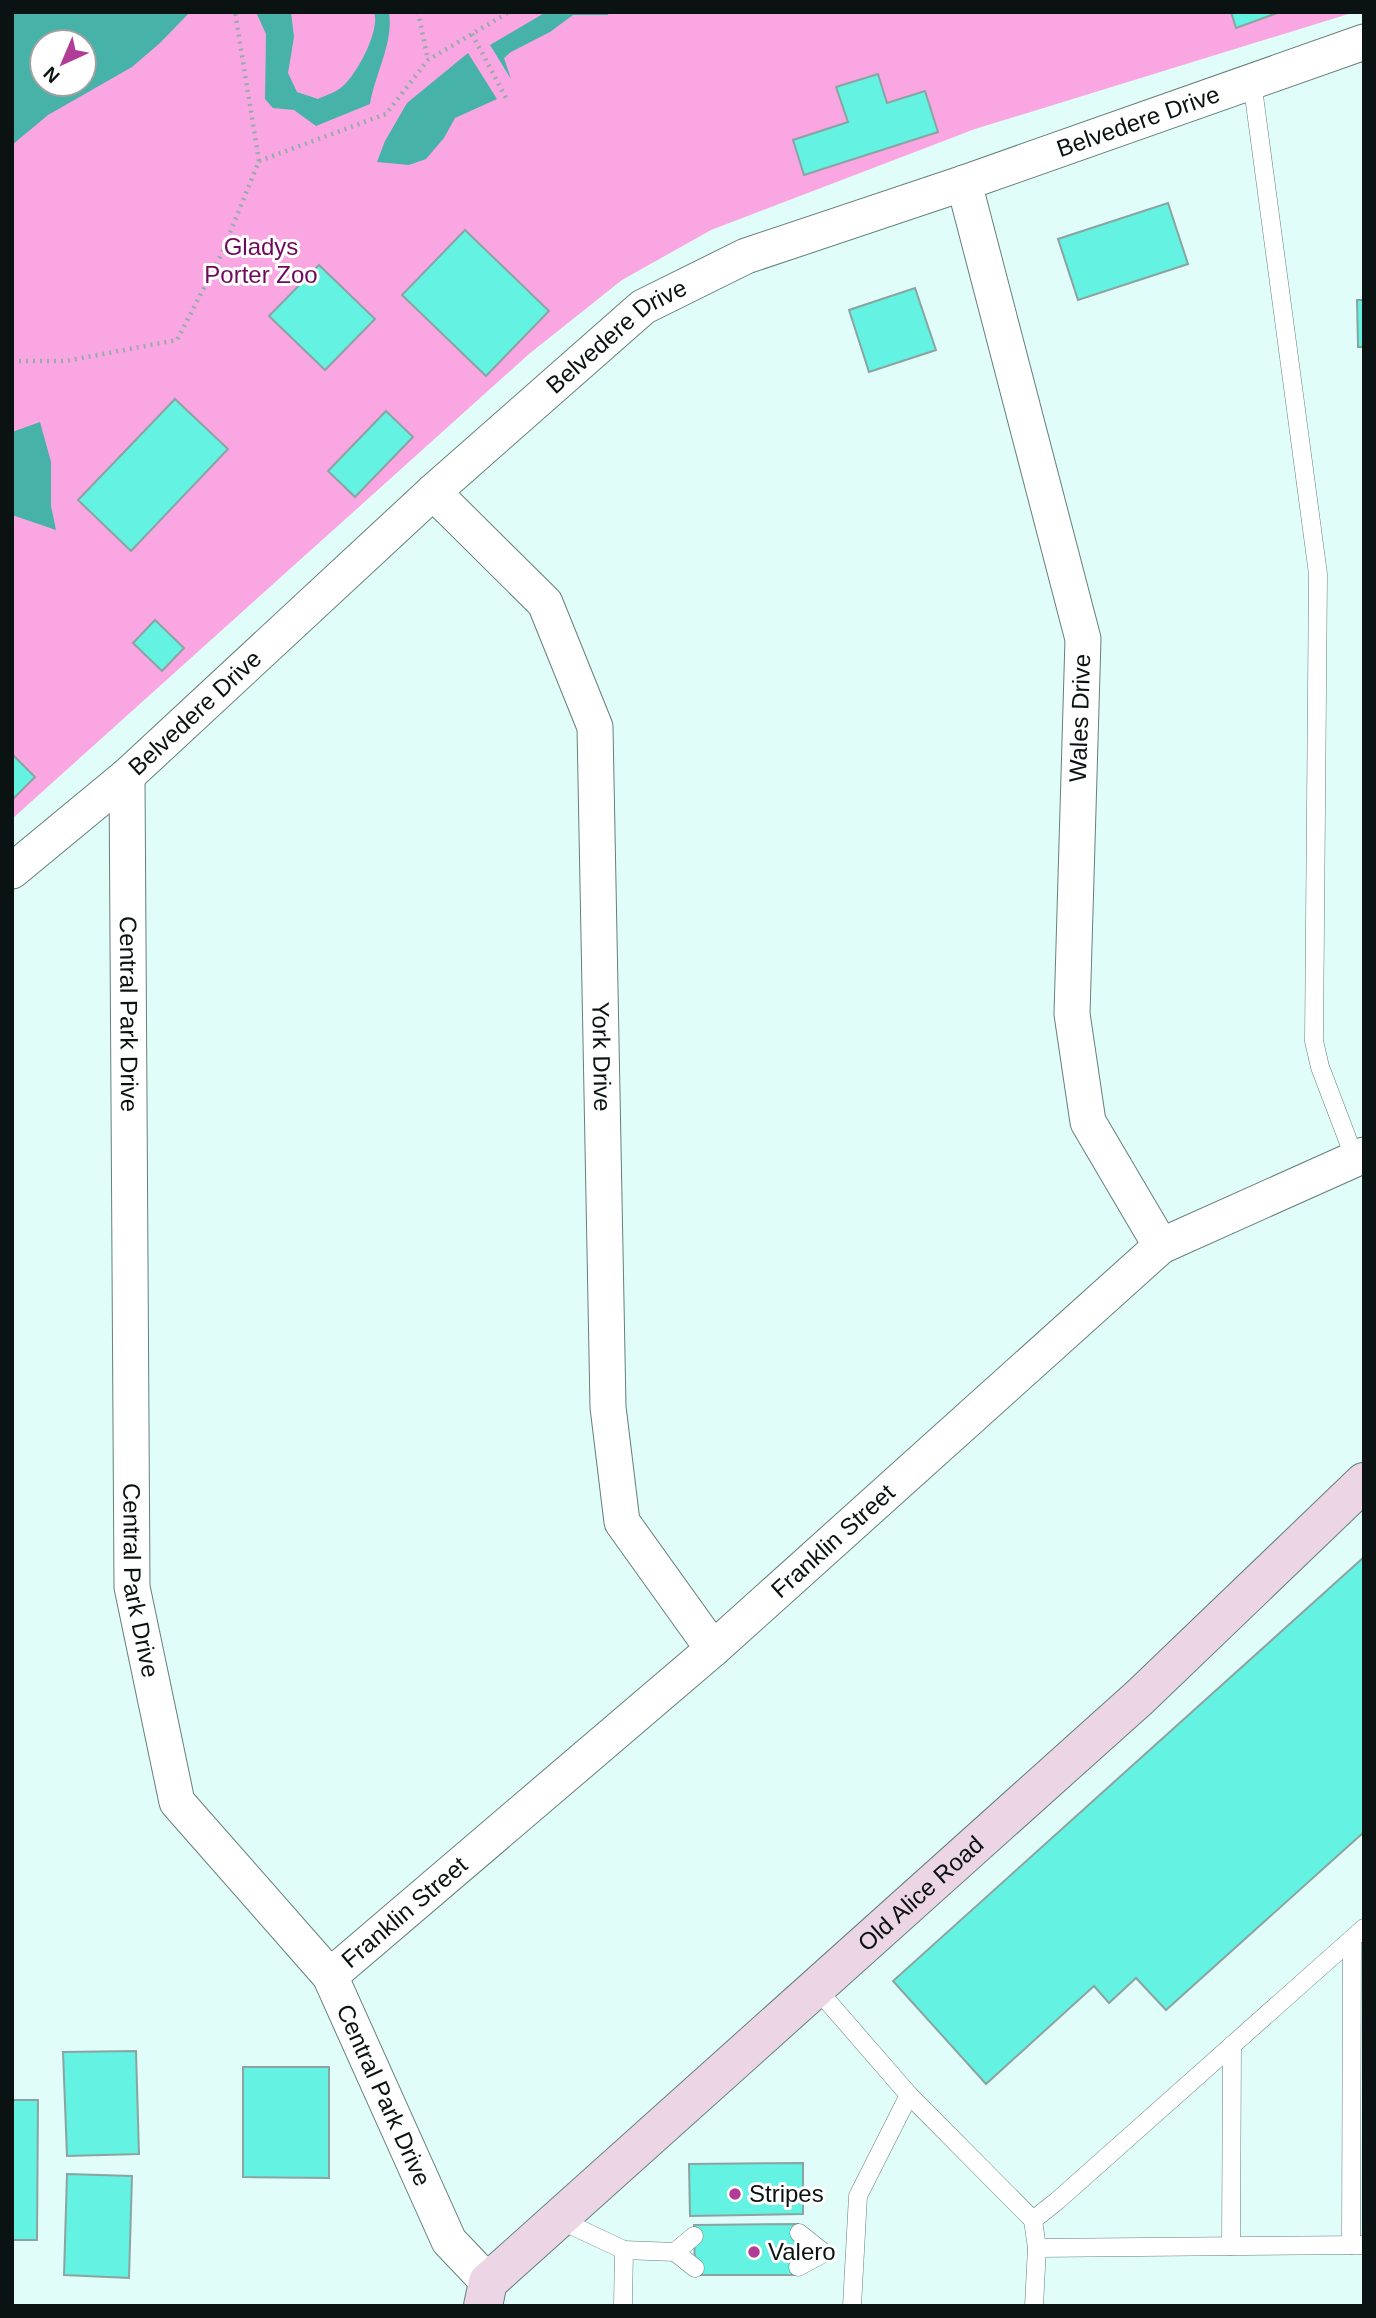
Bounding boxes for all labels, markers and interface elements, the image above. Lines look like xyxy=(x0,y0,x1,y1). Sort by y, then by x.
north arrow xyxy=(28,28,98,98)
text: N xyxy=(39,63,64,87)
street label: Belvedere Drive xyxy=(1053,80,1223,162)
park label: Gladys Porter Zoo xyxy=(204,233,318,288)
street label: Belvedere Drive xyxy=(541,274,691,399)
street label: Belvedere Drive xyxy=(123,644,267,780)
street label: Wales Drive xyxy=(1064,653,1095,783)
street label: Central Park Drive xyxy=(115,916,143,1112)
street label: York Drive xyxy=(587,1001,616,1112)
street label: Franklin Street xyxy=(766,1478,900,1603)
street label: Central Park Drive xyxy=(118,1483,165,1680)
street label: Old Alice Road xyxy=(852,1830,989,1956)
street label: Franklin Street xyxy=(336,1851,473,1973)
street label: Central Park Drive xyxy=(331,2000,436,2190)
place label: Stripes xyxy=(749,2180,824,2207)
marker: Stripes xyxy=(727,2186,743,2202)
place label: Valero xyxy=(768,2238,836,2265)
marker: Valero xyxy=(746,2244,762,2260)

